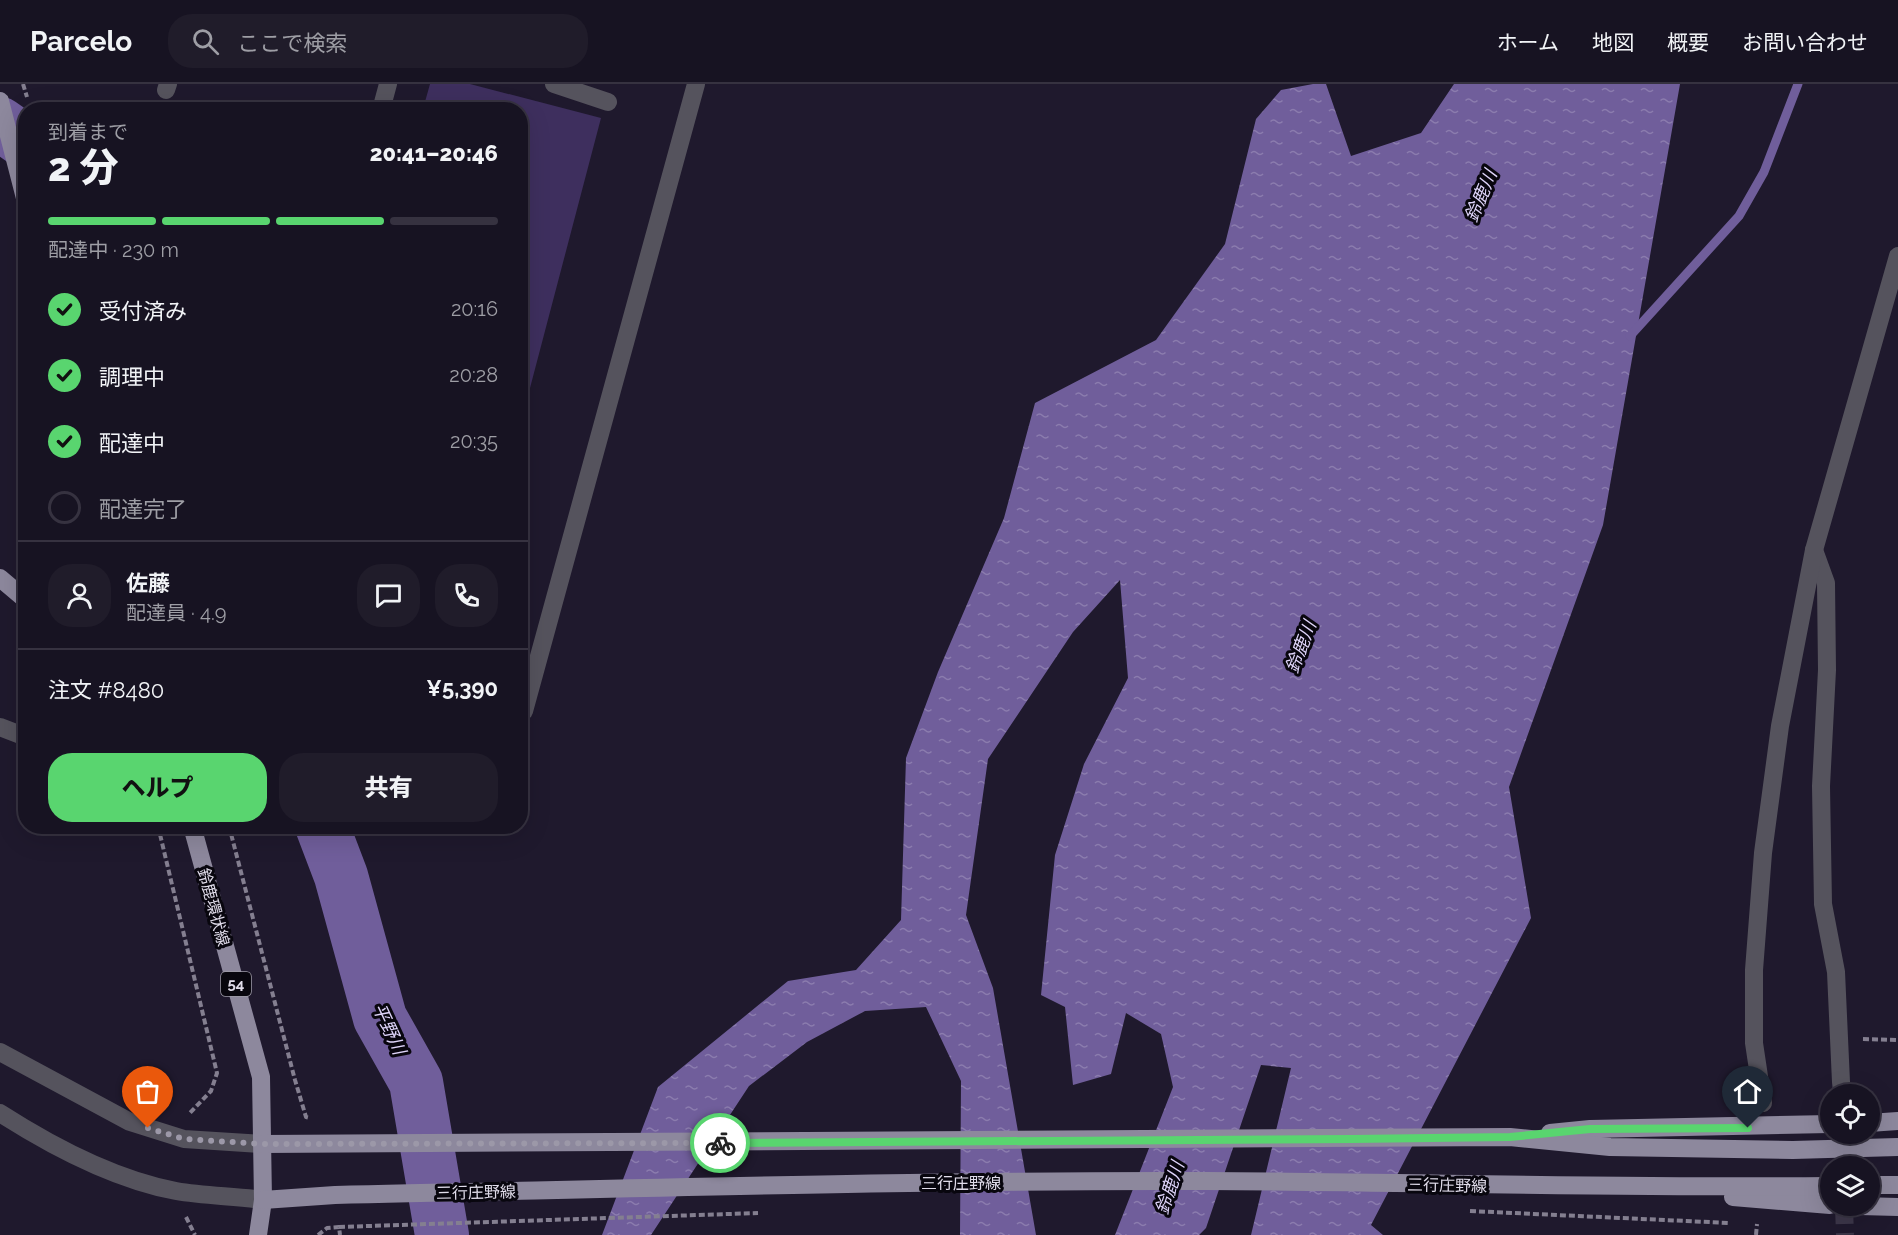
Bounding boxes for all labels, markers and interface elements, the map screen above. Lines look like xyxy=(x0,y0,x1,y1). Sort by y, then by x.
search box xyxy=(168,14,588,68)
text: Parcelo xyxy=(30,25,132,58)
icon: search xyxy=(189,25,222,58)
text: ここで検索 xyxy=(237,30,347,56)
text: ホーム xyxy=(1497,30,1559,55)
text: 地図 xyxy=(1592,30,1634,55)
text: 概要 xyxy=(1667,30,1709,55)
text: お問い合わせ xyxy=(1742,30,1868,55)
text: 到着まで xyxy=(48,120,128,144)
text: 20:41–20:46 xyxy=(370,140,498,166)
text: 2 分 xyxy=(48,144,119,190)
water label: 鈴鹿川 xyxy=(1460,165,1502,225)
text: 配達中 · 230 m xyxy=(48,238,179,262)
icon: check xyxy=(48,293,81,326)
text: 20:16 xyxy=(451,297,498,321)
text: 受付済み xyxy=(99,298,187,324)
icon: check xyxy=(48,359,81,392)
text: 20:28 xyxy=(449,363,498,387)
text: 調理中 xyxy=(99,364,165,390)
icon: check xyxy=(48,425,81,458)
text: 20:35 xyxy=(450,429,498,453)
text: 配達中 xyxy=(99,430,165,456)
text: 配達完了 xyxy=(99,496,187,522)
button: person xyxy=(48,564,111,627)
button: chat xyxy=(357,564,420,627)
button: phone xyxy=(435,564,498,627)
text: 佐藤 xyxy=(126,570,170,596)
text: 配達員 · 4.9 xyxy=(126,601,226,625)
water label: 鈴鹿川 xyxy=(1281,616,1321,676)
text: ¥5,390 xyxy=(426,675,498,701)
text: 注文 #8480 xyxy=(48,677,164,703)
button: ヘルプ xyxy=(48,753,267,822)
button: 共有 xyxy=(279,753,498,822)
street label: 鈴鹿環状線 xyxy=(194,866,233,948)
road number: 54 xyxy=(221,972,251,996)
water label: 平野川 xyxy=(369,1000,411,1060)
pin xyxy=(122,1066,173,1128)
pin xyxy=(1722,1066,1773,1128)
icon: bag xyxy=(131,1075,164,1108)
icon: home xyxy=(1731,1075,1764,1108)
map controls xyxy=(1820,1084,1880,1216)
button: locate xyxy=(1820,1084,1880,1144)
courier xyxy=(690,1113,750,1173)
icon: bike xyxy=(704,1127,737,1160)
button: layers xyxy=(1820,1156,1880,1216)
water label: 鈴鹿川 xyxy=(1151,1157,1188,1217)
street label: 三行庄野線 xyxy=(921,1174,1001,1193)
street label: 三行庄野線 xyxy=(1407,1175,1487,1196)
street label: 三行庄野線 xyxy=(436,1182,516,1203)

